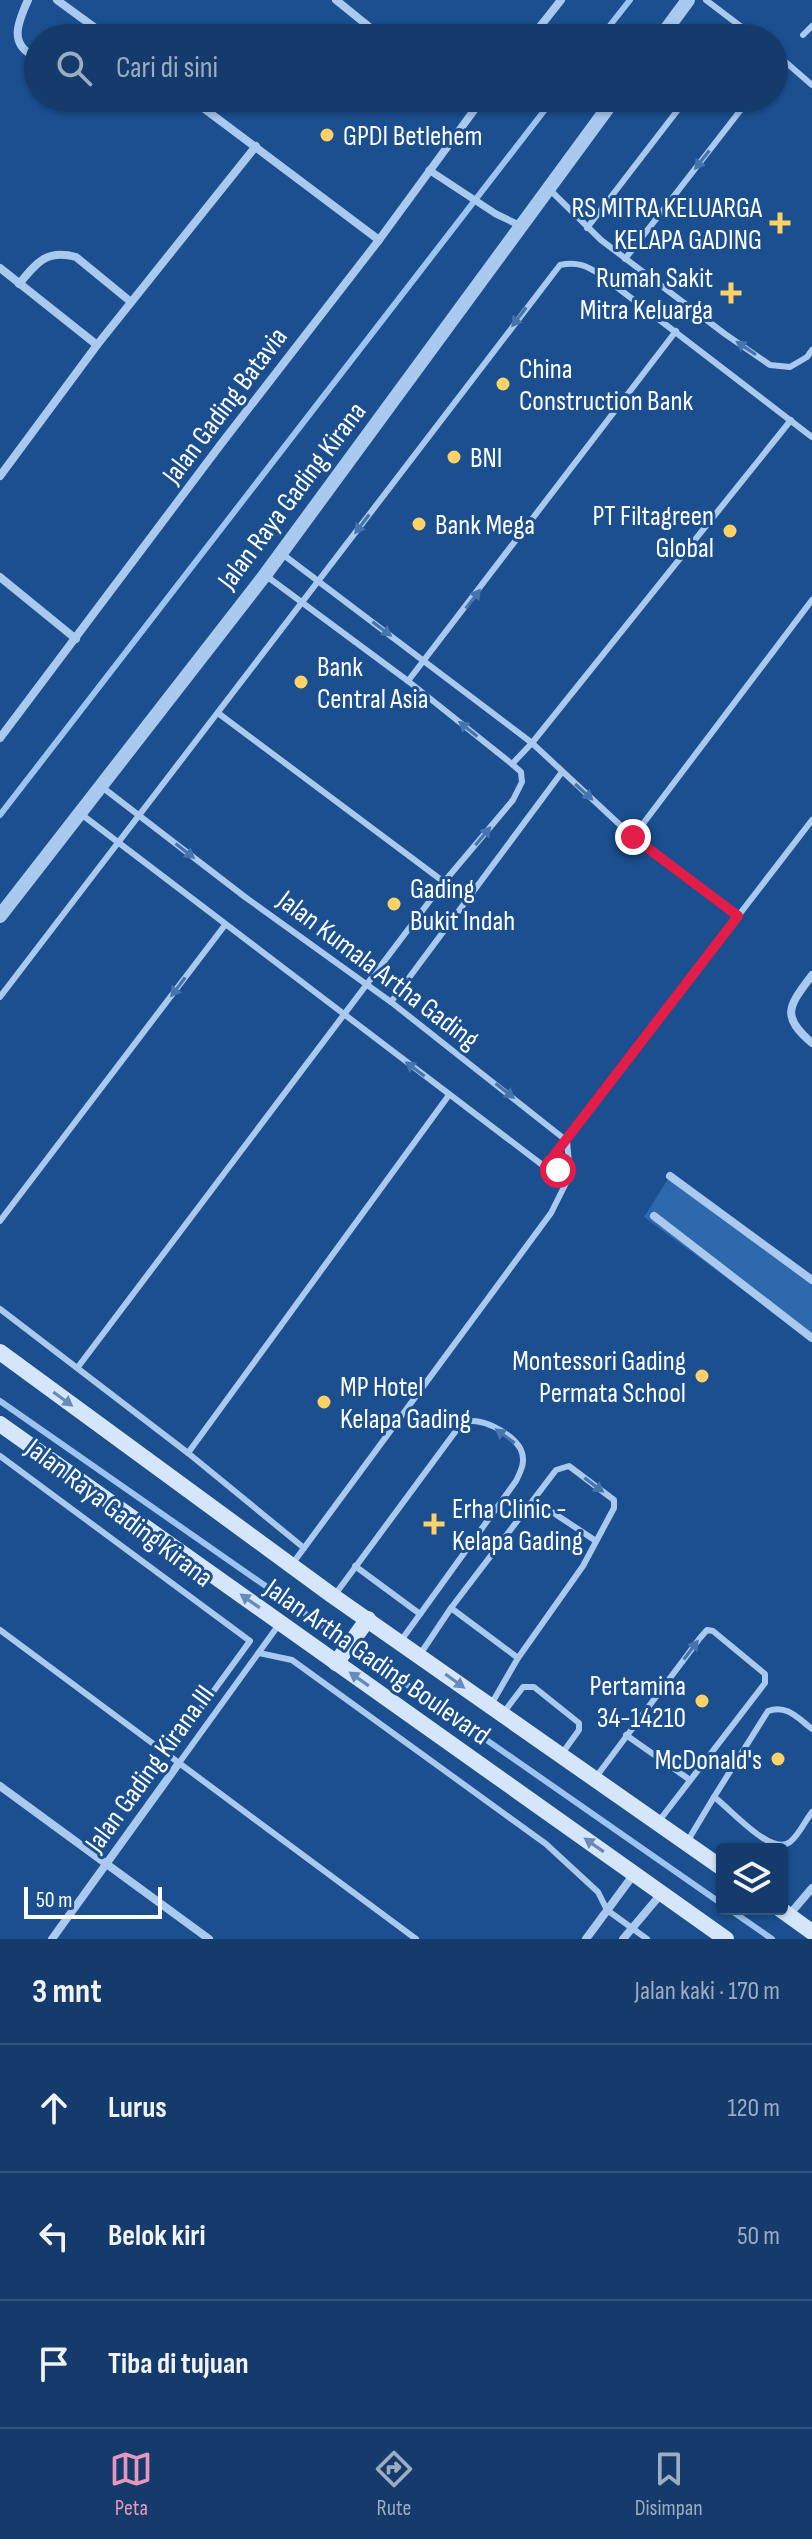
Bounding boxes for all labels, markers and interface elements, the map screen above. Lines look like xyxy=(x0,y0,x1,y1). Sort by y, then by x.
search box xyxy=(24,24,788,112)
icon: search xyxy=(52,46,96,90)
text: Cari di sini xyxy=(116,50,218,86)
place label: GPDI Betlehem xyxy=(343,120,483,153)
marker: GPDI Betlehem xyxy=(318,126,336,144)
one-way arrow xyxy=(695,149,711,170)
place label: RS MITRA KELUARGA KELAPA GADING xyxy=(571,192,763,257)
marker: RS MITRA KELUARGA KELAPA GADING xyxy=(769,212,791,234)
place label: Rumah Sakit Mitra Keluarga xyxy=(580,262,713,327)
marker: Rumah Sakit Mitra Keluarga xyxy=(720,282,742,304)
one-way arrow xyxy=(512,307,528,327)
street label: Jalan Gading Batavia xyxy=(155,321,295,491)
one-way arrow xyxy=(735,341,756,356)
place label: China Construction Bank xyxy=(519,353,693,418)
marker: China Construction Bank xyxy=(494,375,512,393)
street label: Jalan Raya Gading Kirana xyxy=(210,396,373,597)
place label: BNI xyxy=(470,442,502,475)
marker: BNI xyxy=(445,448,463,466)
place label: PT Filtagreen Global xyxy=(592,500,714,565)
place label: Bank Mega xyxy=(435,509,535,542)
one-way arrow xyxy=(355,514,371,535)
marker: Bank Mega xyxy=(410,515,428,533)
marker: PT Filtagreen Global xyxy=(721,522,739,540)
one-way arrow xyxy=(464,589,480,609)
one-way arrow xyxy=(371,620,392,636)
place label: Bank Central Asia xyxy=(317,651,428,716)
marker: Bank Central Asia xyxy=(292,673,310,691)
one-way arrow xyxy=(458,721,478,738)
one-way arrow xyxy=(574,782,593,800)
route end xyxy=(615,819,651,855)
one-way arrow xyxy=(474,826,491,846)
one-way arrow xyxy=(175,843,196,859)
place label: Gading Bukit Indah xyxy=(410,873,515,938)
street label: Jalan Kumala Artha Gading xyxy=(270,883,485,1057)
marker: Gading Bukit Indah xyxy=(385,895,403,913)
one-way arrow xyxy=(171,977,187,997)
one-way arrow xyxy=(405,1061,425,1077)
one-way arrow xyxy=(495,1083,515,1099)
route start xyxy=(540,1152,576,1188)
place label: Montessori Gading Permata School xyxy=(512,1345,686,1410)
marker: Montessori Gading Permata School xyxy=(693,1367,711,1385)
place label: MP Hotel Kelapa Gading xyxy=(340,1371,471,1436)
one-way arrow xyxy=(53,1390,73,1406)
marker: MP Hotel Kelapa Gading xyxy=(315,1393,333,1411)
one-way arrow xyxy=(494,1428,516,1444)
street label: Jalan Raya Gading Kirana xyxy=(18,1431,219,1594)
one-way arrow xyxy=(583,1476,604,1492)
place label: Erha Clinic - Kelapa Gading xyxy=(452,1493,583,1558)
marker: Erha Clinic - Kelapa Gading xyxy=(423,1513,445,1535)
street label: Jalan Artha Gading Boulevard xyxy=(257,1572,496,1752)
one-way arrow xyxy=(239,1594,260,1610)
one-way arrow xyxy=(682,1640,698,1660)
place label: Pertamina 34-14210 xyxy=(589,1670,686,1735)
one-way arrow xyxy=(349,1672,370,1687)
one-way arrow xyxy=(445,1673,466,1688)
street label: Jalan Gading Kirana III xyxy=(78,1679,222,1860)
marker: Pertamina 34-14210 xyxy=(693,1692,711,1710)
place label: McDonald's xyxy=(655,1744,762,1777)
marker: McDonald's xyxy=(769,1750,787,1768)
one-way arrow xyxy=(583,1837,605,1853)
map controls xyxy=(716,1843,788,1915)
button: layers xyxy=(716,1843,788,1915)
scale bar xyxy=(24,1883,162,1919)
text: 50 m xyxy=(36,1887,72,1914)
text: 3 mnt xyxy=(32,1971,102,2012)
text: Jalan kaki · 170 m xyxy=(635,1976,780,2007)
icon: ahead xyxy=(32,2086,76,2130)
text: Lurus xyxy=(108,2090,167,2126)
text: 120 m xyxy=(727,2093,780,2124)
icon: left xyxy=(32,2214,76,2258)
text: Belok kiri xyxy=(108,2218,206,2254)
text: 50 m xyxy=(737,2221,780,2252)
icon: arrive xyxy=(32,2342,76,2386)
text: Tiba di tujuan xyxy=(108,2346,249,2382)
tab: Peta xyxy=(109,2447,153,2522)
tab: Rute xyxy=(372,2447,416,2522)
tab: Disimpan xyxy=(635,2447,703,2522)

